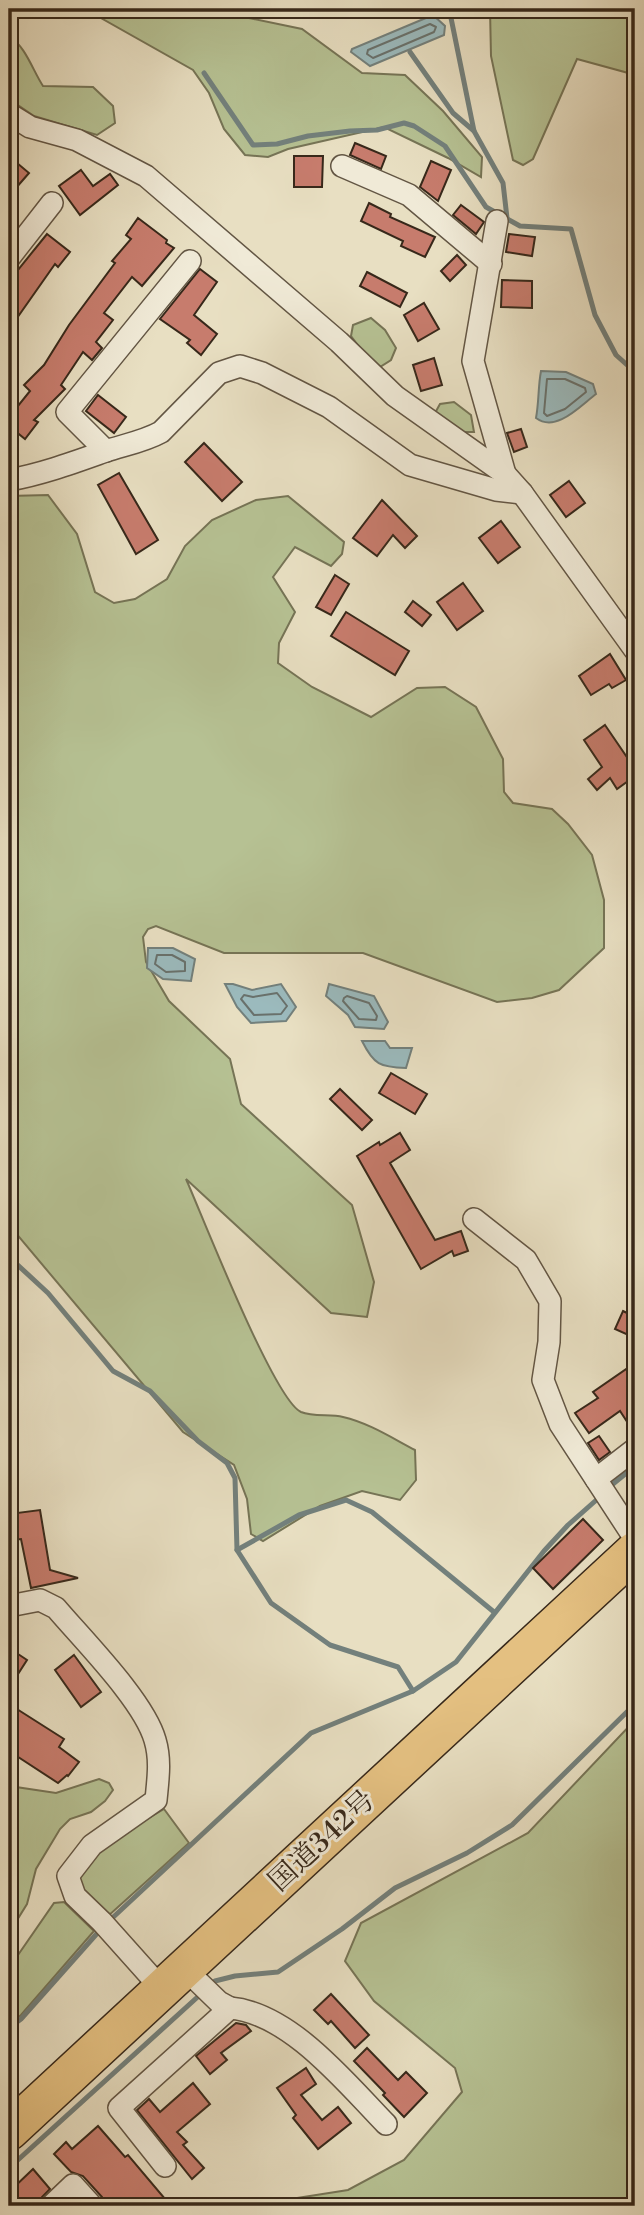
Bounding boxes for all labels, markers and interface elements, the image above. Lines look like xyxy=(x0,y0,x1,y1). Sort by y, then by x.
street label: 国道342号 xyxy=(262,1783,382,1899)

